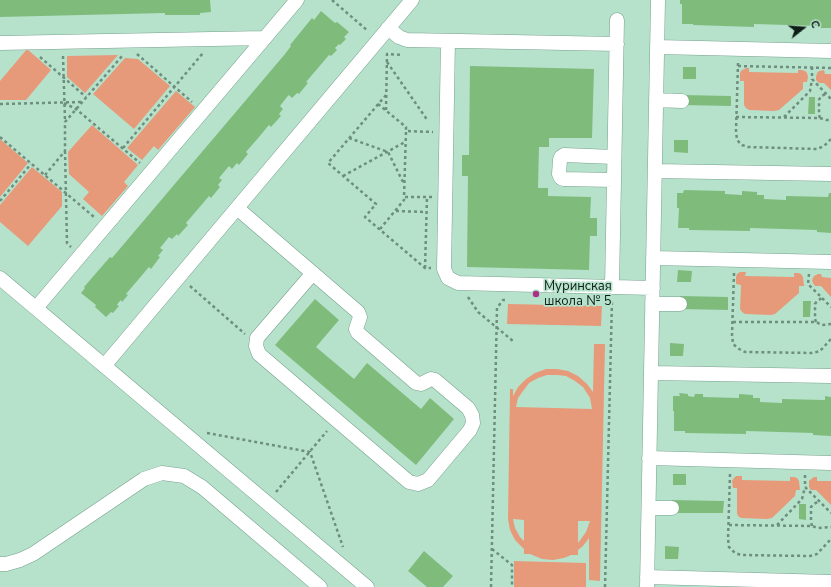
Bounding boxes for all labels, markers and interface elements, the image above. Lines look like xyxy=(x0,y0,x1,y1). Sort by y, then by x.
north arrow xyxy=(783,8,823,48)
text: С xyxy=(807,19,823,30)
place label: Муринская школа № 5 xyxy=(544,279,612,310)
marker: Муринская школа № 5 xyxy=(531,289,541,299)

